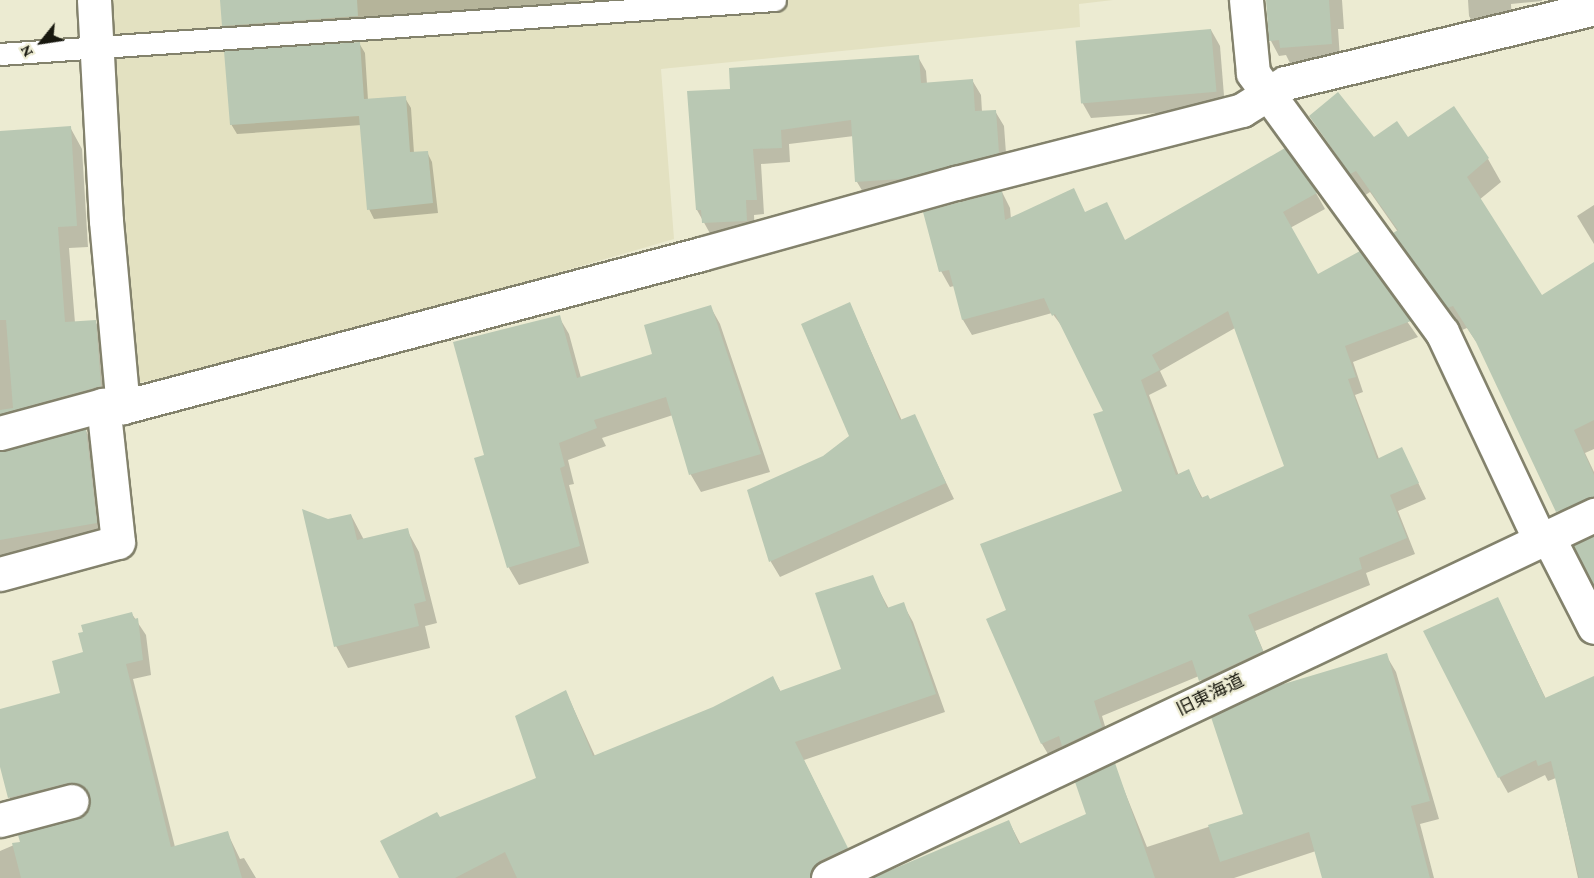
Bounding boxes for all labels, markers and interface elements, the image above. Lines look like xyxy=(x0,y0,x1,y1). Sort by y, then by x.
north arrow xyxy=(12,12,72,72)
text: N xyxy=(16,42,36,60)
street label: 旧東海道 xyxy=(1173,670,1247,720)

